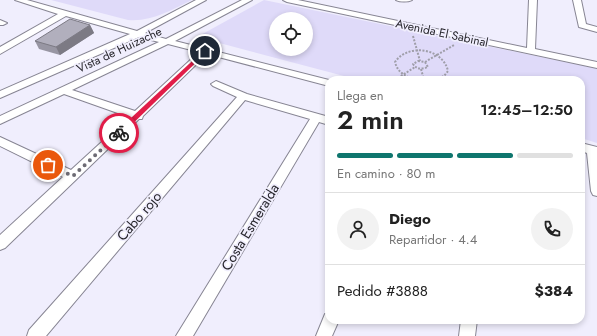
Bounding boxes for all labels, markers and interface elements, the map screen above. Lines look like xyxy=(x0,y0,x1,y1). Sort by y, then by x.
map controls xyxy=(269,12,313,56)
button: locate xyxy=(269,12,313,56)
street label: Avenida El Sabinal xyxy=(394,14,490,52)
street label: Vista de Huizache xyxy=(73,22,165,78)
pin xyxy=(188,34,222,68)
icon: home xyxy=(194,40,216,62)
text: Llega en xyxy=(337,86,384,105)
text: 12:45–12:50 xyxy=(480,99,573,121)
text: 2 min xyxy=(337,101,404,139)
courier xyxy=(99,113,139,153)
icon: bike xyxy=(108,122,130,144)
pin xyxy=(31,148,65,182)
icon: bag xyxy=(37,154,59,176)
text: En camino · 80 m xyxy=(337,164,435,183)
street label: Costa Esmeralda xyxy=(216,180,284,274)
street label: Cabo rojo xyxy=(112,187,166,245)
button: person xyxy=(337,208,379,250)
text: Diego xyxy=(389,208,431,230)
button: phone xyxy=(531,208,573,250)
text: Repartidor · 4.4 xyxy=(389,230,477,249)
text: Pedido #3888 xyxy=(337,280,428,302)
text: $384 xyxy=(534,280,573,302)

